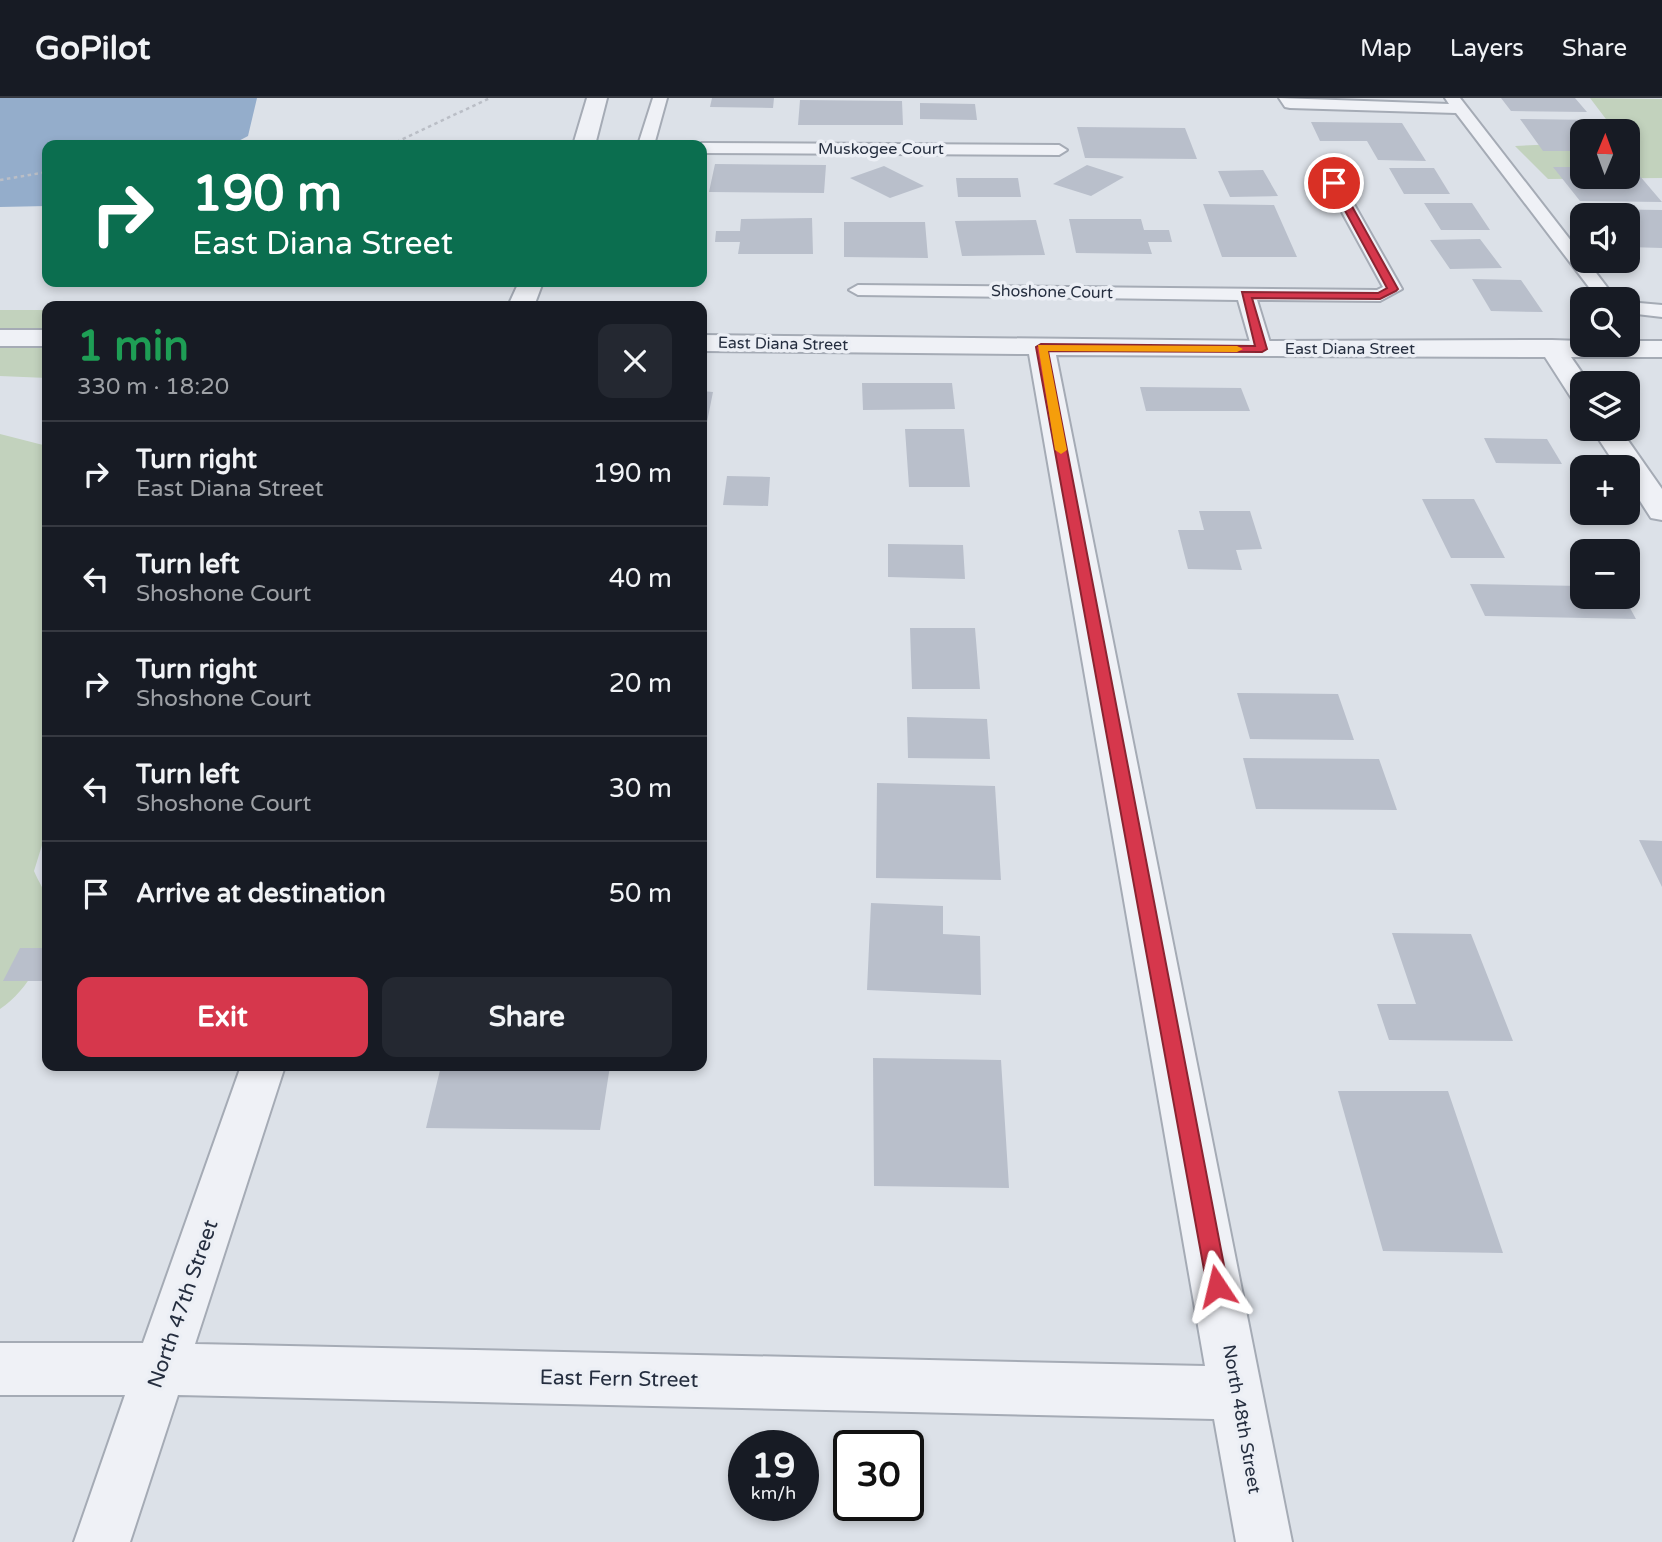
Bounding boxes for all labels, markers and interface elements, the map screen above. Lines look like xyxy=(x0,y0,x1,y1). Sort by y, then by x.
text: GoPilot xyxy=(35,29,150,68)
text: Map xyxy=(1360,34,1412,63)
text: Layers xyxy=(1450,34,1524,63)
text: Share xyxy=(1562,34,1627,63)
north arrow xyxy=(1570,119,1640,189)
map controls xyxy=(1570,119,1640,609)
street label: Muskogee Court xyxy=(818,139,944,159)
pin xyxy=(1304,153,1364,213)
icon: arrive xyxy=(1315,164,1353,202)
text: 190 m xyxy=(192,165,342,224)
icon: right xyxy=(77,168,168,259)
button: sound xyxy=(1570,203,1640,273)
text: East Diana Street xyxy=(192,225,453,263)
street label: Shoshone Court xyxy=(991,281,1113,303)
button: search xyxy=(1570,287,1640,357)
text: 1 min xyxy=(77,321,189,372)
button: close xyxy=(598,324,672,398)
street label: East Diana Street xyxy=(718,333,848,355)
street label: East Diana Street xyxy=(1285,339,1415,359)
button: layers xyxy=(1570,371,1640,441)
text: 330 m · 18:20 xyxy=(77,373,229,401)
text: Turn right xyxy=(136,444,257,475)
icon: right xyxy=(77,455,115,493)
button: + xyxy=(1570,455,1640,525)
text: 190 m xyxy=(592,458,672,489)
text: East Diana Street xyxy=(136,475,324,503)
button: − xyxy=(1570,539,1640,609)
text: Turn left xyxy=(136,549,239,580)
icon: left xyxy=(77,560,115,598)
text: 40 m xyxy=(609,563,672,594)
text: Shoshone Court xyxy=(136,580,311,608)
text: Turn right xyxy=(136,654,257,685)
icon: right xyxy=(77,665,115,703)
text: 20 m xyxy=(609,668,672,699)
text: Shoshone Court xyxy=(136,685,311,713)
text: Turn left xyxy=(136,759,239,790)
icon: left xyxy=(77,770,115,808)
text: 30 m xyxy=(609,773,672,804)
text: Shoshone Court xyxy=(136,790,311,818)
icon: arrive xyxy=(77,875,115,913)
text: Arrive at destination xyxy=(136,878,386,909)
text: 50 m xyxy=(609,878,672,909)
button: Exit xyxy=(77,977,368,1057)
button: Share xyxy=(382,977,672,1057)
street label: North 47th Street xyxy=(142,1217,224,1391)
position arrow xyxy=(1180,1249,1254,1323)
street label: North 48th Street xyxy=(1218,1343,1266,1495)
street label: East Fern Street xyxy=(539,1365,699,1393)
speed limit sign: 30 xyxy=(833,1430,924,1521)
text: 19 xyxy=(752,1445,795,1487)
text: km/h xyxy=(751,1482,796,1504)

